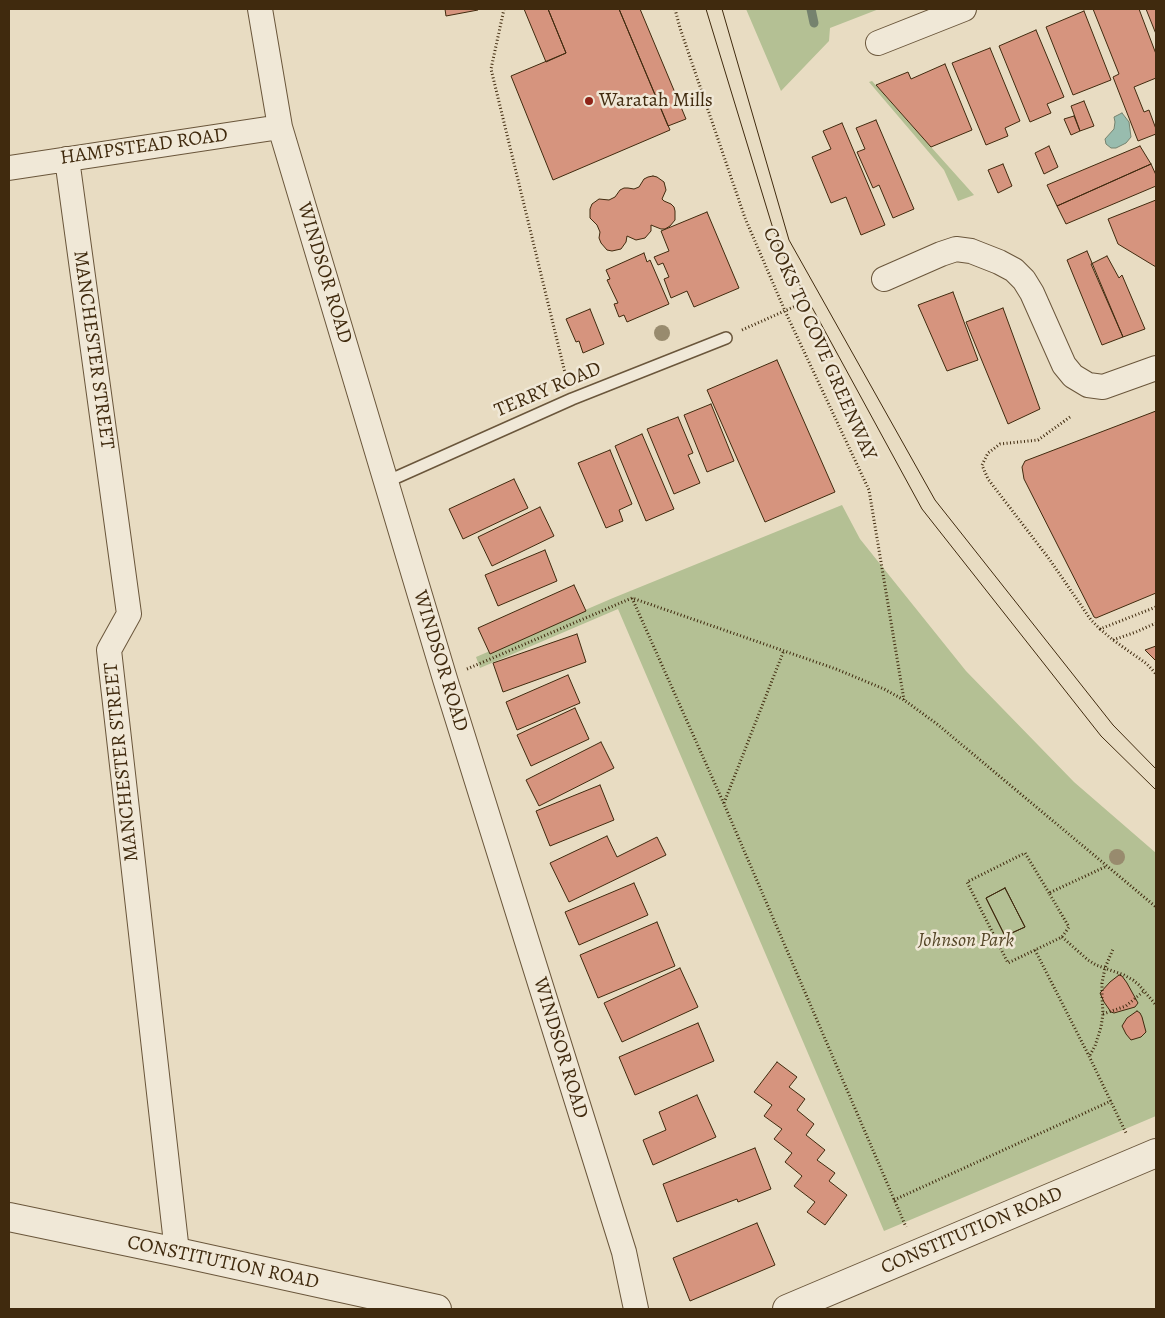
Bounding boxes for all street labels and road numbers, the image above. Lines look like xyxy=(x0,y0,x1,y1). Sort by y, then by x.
street label: HAMPSTEAD ROAD xyxy=(59,123,229,171)
street label: WINDSOR ROAD xyxy=(291,200,357,346)
street label: COOKS TO COVE GREENWAY xyxy=(757,224,881,464)
street label: MANCHESTER STREET xyxy=(67,249,119,451)
street label: TERRY ROAD xyxy=(491,357,605,423)
street label: WINDSOR ROAD xyxy=(407,588,473,734)
street label: MANCHESTER STREET xyxy=(100,661,144,863)
street label: WINDSOR ROAD xyxy=(527,975,593,1121)
street label: CONSTITUTION ROAD xyxy=(878,1182,1066,1280)
street label: CONSTITUTION ROAD xyxy=(125,1231,321,1295)

